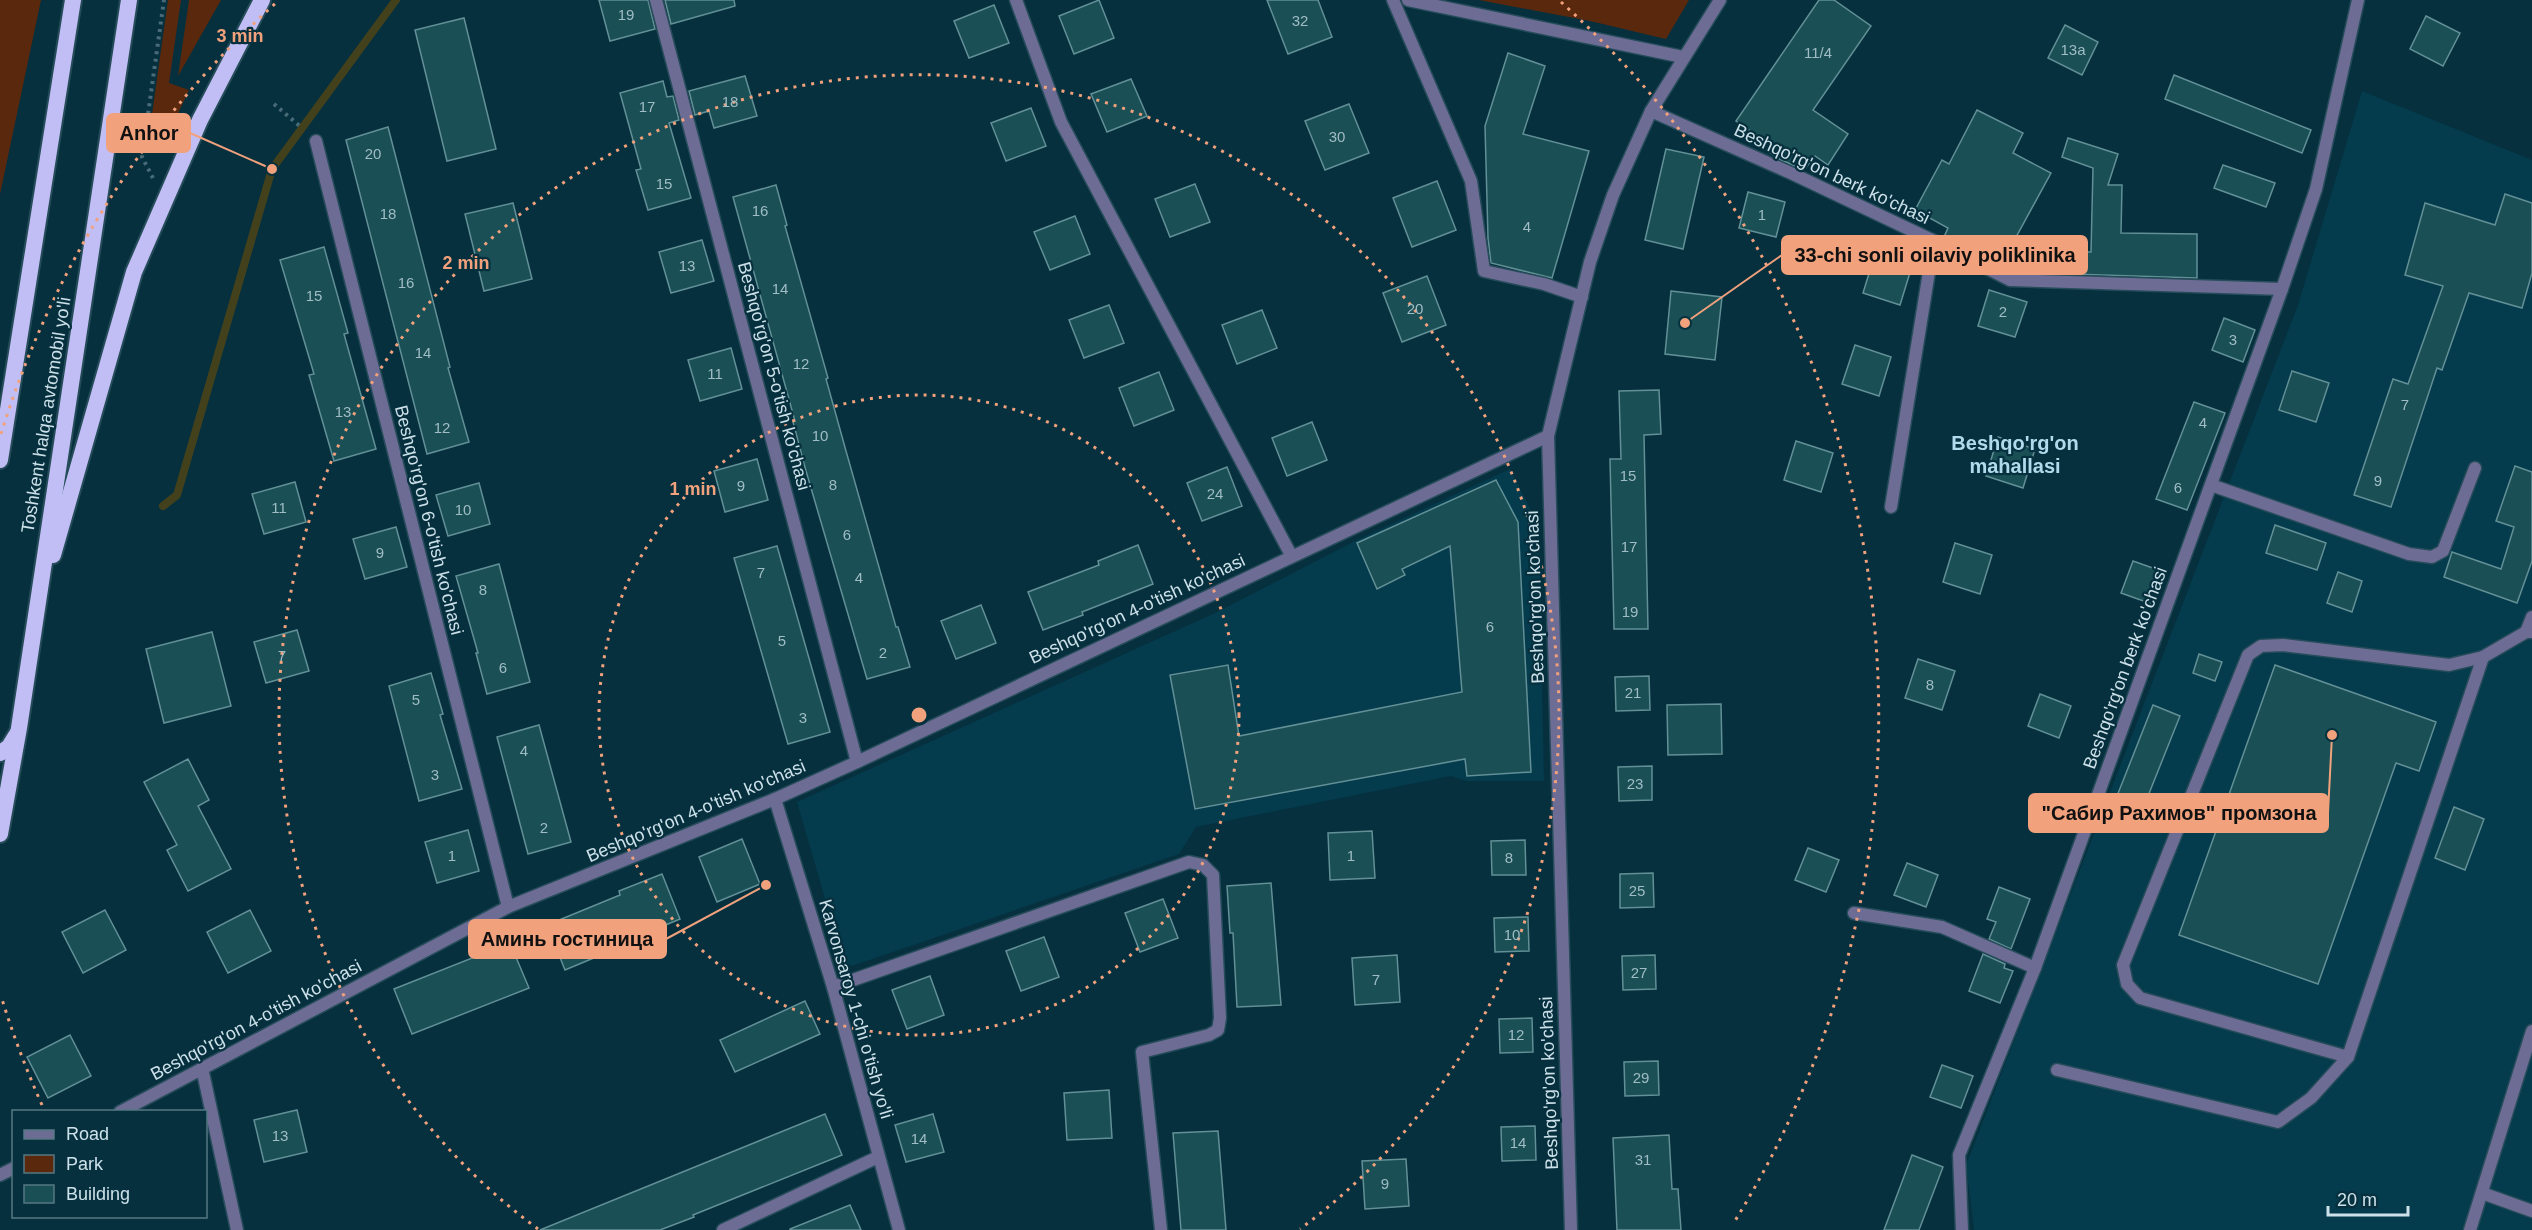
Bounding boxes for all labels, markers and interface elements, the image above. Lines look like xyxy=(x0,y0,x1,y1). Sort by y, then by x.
house number: 19 xyxy=(618,6,634,23)
house number: 32 xyxy=(1292,12,1308,29)
text: 3 min xyxy=(216,26,264,46)
house number: 13a xyxy=(2060,41,2086,58)
house number: 11/4 xyxy=(1804,44,1832,61)
house number: 18 xyxy=(722,93,738,110)
house number: 17 xyxy=(639,98,655,115)
callout: Anhor xyxy=(107,114,190,152)
street label: Beshqo'rg'on berk ko'chasi xyxy=(1731,120,1933,228)
text: Anhor xyxy=(120,122,179,144)
house number: 30 xyxy=(1329,128,1345,145)
house number: 20 xyxy=(365,145,381,162)
house number: 15 xyxy=(656,175,672,192)
house number: 16 xyxy=(752,202,768,219)
house number: 18 xyxy=(380,205,396,222)
house number: 1 xyxy=(1758,206,1766,223)
house number: 4 xyxy=(1523,218,1531,235)
callout: 33-chi sonli oilaviy poliklinika xyxy=(1782,236,2087,274)
text: 33-chi sonli oilaviy poliklinika xyxy=(1794,244,2076,266)
text: 2 min xyxy=(442,253,490,273)
house number: 13 xyxy=(679,257,695,274)
street label: Beshqo'rg'on 5-o'tish ko'chasi xyxy=(734,259,814,493)
house number: 16 xyxy=(398,274,414,291)
house number: 14 xyxy=(772,280,788,297)
house number: 15 xyxy=(306,287,322,304)
street label: Toshkent halqa avtomobil yo'li xyxy=(17,296,75,534)
house number: 20 xyxy=(1407,300,1423,317)
house number: 2 xyxy=(1999,303,2007,320)
house number: 3 xyxy=(2229,331,2237,348)
house number: 14 xyxy=(415,344,431,361)
house number: 12 xyxy=(793,355,809,372)
house number: 11 xyxy=(707,365,723,382)
house number: 7 xyxy=(2401,396,2409,413)
house number: 13 xyxy=(335,403,351,420)
street label: Beshqo'rg'on 6-o'tish ko'chasi xyxy=(391,403,467,637)
house number: 4 xyxy=(2199,414,2207,431)
house number: 12 xyxy=(434,419,450,436)
house number: 10 xyxy=(812,427,828,444)
district label: Beshqo'rg'on mahallasi xyxy=(1951,432,2079,477)
house number: 15 xyxy=(1620,467,1636,484)
house number: 9 xyxy=(2374,472,2382,489)
house number: 8 xyxy=(829,476,837,493)
house number: 9 xyxy=(737,477,745,494)
text: 1 min xyxy=(669,479,717,499)
house number: 6 xyxy=(2174,479,2182,496)
house number: 24 xyxy=(1207,485,1223,502)
house number: 11 xyxy=(271,499,287,516)
house number: 10 xyxy=(455,501,471,518)
street label: Beshqo'rg'on ko'chasi xyxy=(1522,510,1548,684)
house number: 6 xyxy=(843,526,851,543)
house number: 17 xyxy=(1621,538,1637,555)
house number: 9 xyxy=(376,544,384,561)
street label: Beshqo'rg'on 4-o'tish ko'chasi xyxy=(1026,550,1248,668)
house number: 7 xyxy=(757,564,765,581)
street label: Beshqo'rg'on berk ko'chasi xyxy=(2079,564,2171,772)
house number: 4 xyxy=(855,569,863,586)
house number: 8 xyxy=(479,581,487,598)
house number: 19 xyxy=(1622,603,1638,620)
house number: 6 xyxy=(1486,618,1494,635)
house number: 5 xyxy=(778,632,786,649)
house number: 2 xyxy=(879,644,887,661)
house number: 7 xyxy=(278,647,286,664)
house number: 6 xyxy=(499,659,507,676)
house number: 8 xyxy=(1926,676,1934,693)
house number: 21 xyxy=(1625,684,1641,701)
house number: 5 xyxy=(412,691,420,708)
centre of rings xyxy=(909,705,929,725)
house number: 3 xyxy=(799,709,807,726)
house number: 4 xyxy=(520,742,528,759)
street label: Beshqo'rg'on 4-o'tish ko'chasi xyxy=(584,756,808,866)
house number: 3 xyxy=(431,766,439,783)
house number: 23 xyxy=(1627,775,1643,792)
callout: "Сабир Рахимов" промзона xyxy=(2029,794,2328,832)
text: "Сабир Рахимов" промзона xyxy=(2041,802,2317,824)
house number: 2 xyxy=(540,819,548,836)
house number: 1 xyxy=(448,847,456,864)
house number: 1 xyxy=(1347,847,1355,864)
house number: 8 xyxy=(1505,849,1513,866)
house number: 25 xyxy=(1629,882,1645,899)
street label: Karvonsaroy 1-chi o'tish yo'li xyxy=(815,897,897,1121)
callout: Аминь гостиница xyxy=(469,920,666,958)
house number: 10 xyxy=(1504,926,1520,943)
text: Аминь гостиница xyxy=(481,928,654,950)
street label: Beshqo'rg'on 4-o'tish ko'chasi xyxy=(147,956,365,1084)
house number: 27 xyxy=(1631,964,1647,981)
house number: 7 xyxy=(1372,971,1380,988)
street label: Beshqo'rg'on ko'chasi xyxy=(1536,996,1562,1170)
house number: 12 xyxy=(1508,1026,1524,1043)
house number: 29 xyxy=(1633,1069,1649,1086)
legend xyxy=(12,1110,207,1218)
text: Road xyxy=(66,1124,109,1144)
house number: 13 xyxy=(272,1127,288,1144)
house number: 14 xyxy=(911,1130,927,1147)
house number: 14 xyxy=(1510,1134,1526,1151)
house number: 31 xyxy=(1635,1151,1651,1168)
text: Park xyxy=(66,1154,104,1174)
house number: 9 xyxy=(1381,1175,1389,1192)
scale bar xyxy=(2328,1179,2408,1217)
text: Building xyxy=(66,1184,130,1204)
text: 20 m xyxy=(2337,1190,2377,1210)

